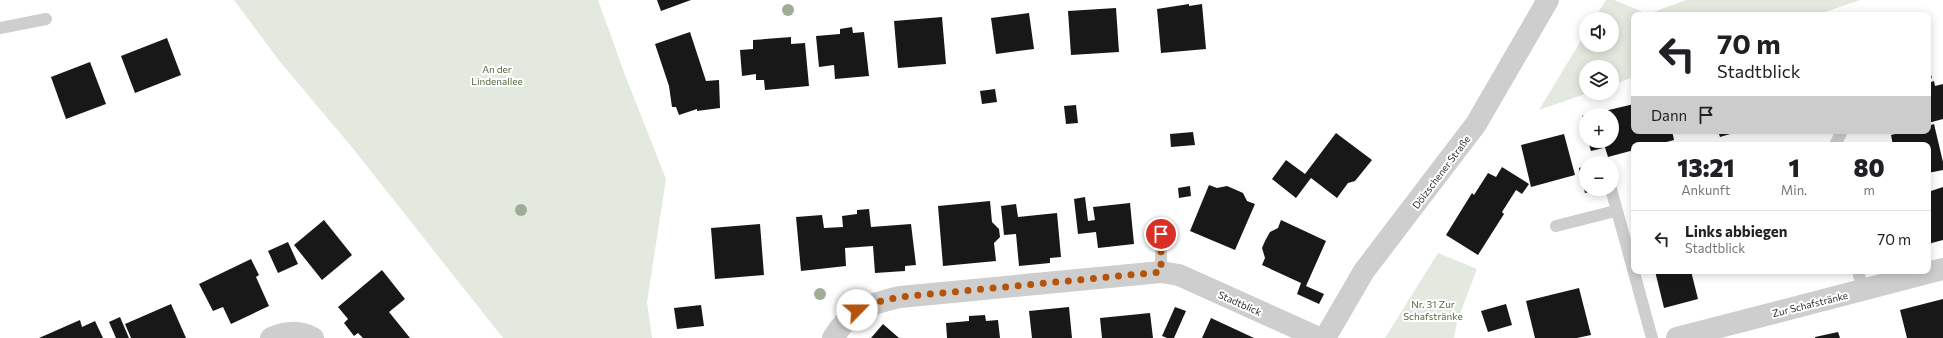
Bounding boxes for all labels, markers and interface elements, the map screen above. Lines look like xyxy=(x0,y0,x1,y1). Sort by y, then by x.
map controls xyxy=(1579,12,1619,196)
button: sound xyxy=(1579,12,1619,52)
text: 70 m xyxy=(1717,26,1781,60)
icon: left xyxy=(1651,28,1703,80)
button: layers xyxy=(1579,60,1619,100)
text: Stadtblick xyxy=(1717,60,1800,82)
park label: An der Lindenallee xyxy=(471,63,523,87)
icon: arrive xyxy=(1695,104,1717,126)
text: Dann xyxy=(1651,106,1687,124)
button: + xyxy=(1579,108,1619,148)
street label: Dölzschener Straße xyxy=(1410,133,1472,211)
text: 13:21 xyxy=(1677,153,1734,182)
text: 1 xyxy=(1788,153,1800,182)
text: 80 xyxy=(1854,153,1885,182)
button: − xyxy=(1579,156,1619,196)
text: Ankunft xyxy=(1682,182,1730,198)
text: Min. xyxy=(1781,182,1807,198)
text: m xyxy=(1863,182,1875,198)
pin xyxy=(1144,217,1178,251)
text: Links abbiegen xyxy=(1685,222,1787,240)
icon: arrive xyxy=(1150,223,1172,245)
icon: left xyxy=(1651,228,1673,250)
text: 70 m xyxy=(1877,230,1911,248)
text: Stadtblick xyxy=(1685,240,1745,256)
street label: Stadtblick xyxy=(1216,288,1264,318)
position arrow xyxy=(836,289,878,331)
street label: Zur Schafstränke xyxy=(1771,289,1849,319)
park label: Nr. 31 Zur Schafstränke xyxy=(1403,298,1463,322)

